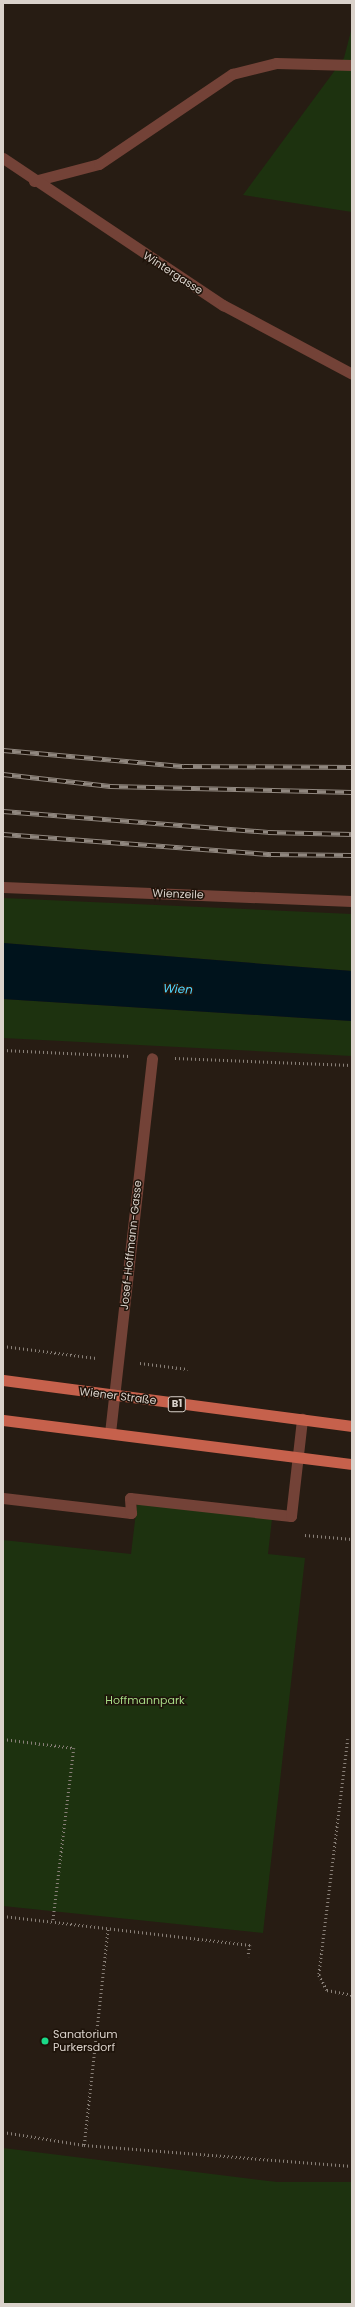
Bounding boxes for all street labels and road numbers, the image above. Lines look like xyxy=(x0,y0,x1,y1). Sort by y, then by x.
street label: Wintergasse xyxy=(141,249,205,297)
street label: Wienzeile xyxy=(152,887,204,901)
street label: Josef-Hoffmann-Gasse xyxy=(118,1180,144,1310)
street label: Wiener Straße xyxy=(79,1385,157,1407)
road number: B1 xyxy=(167,1396,187,1412)

